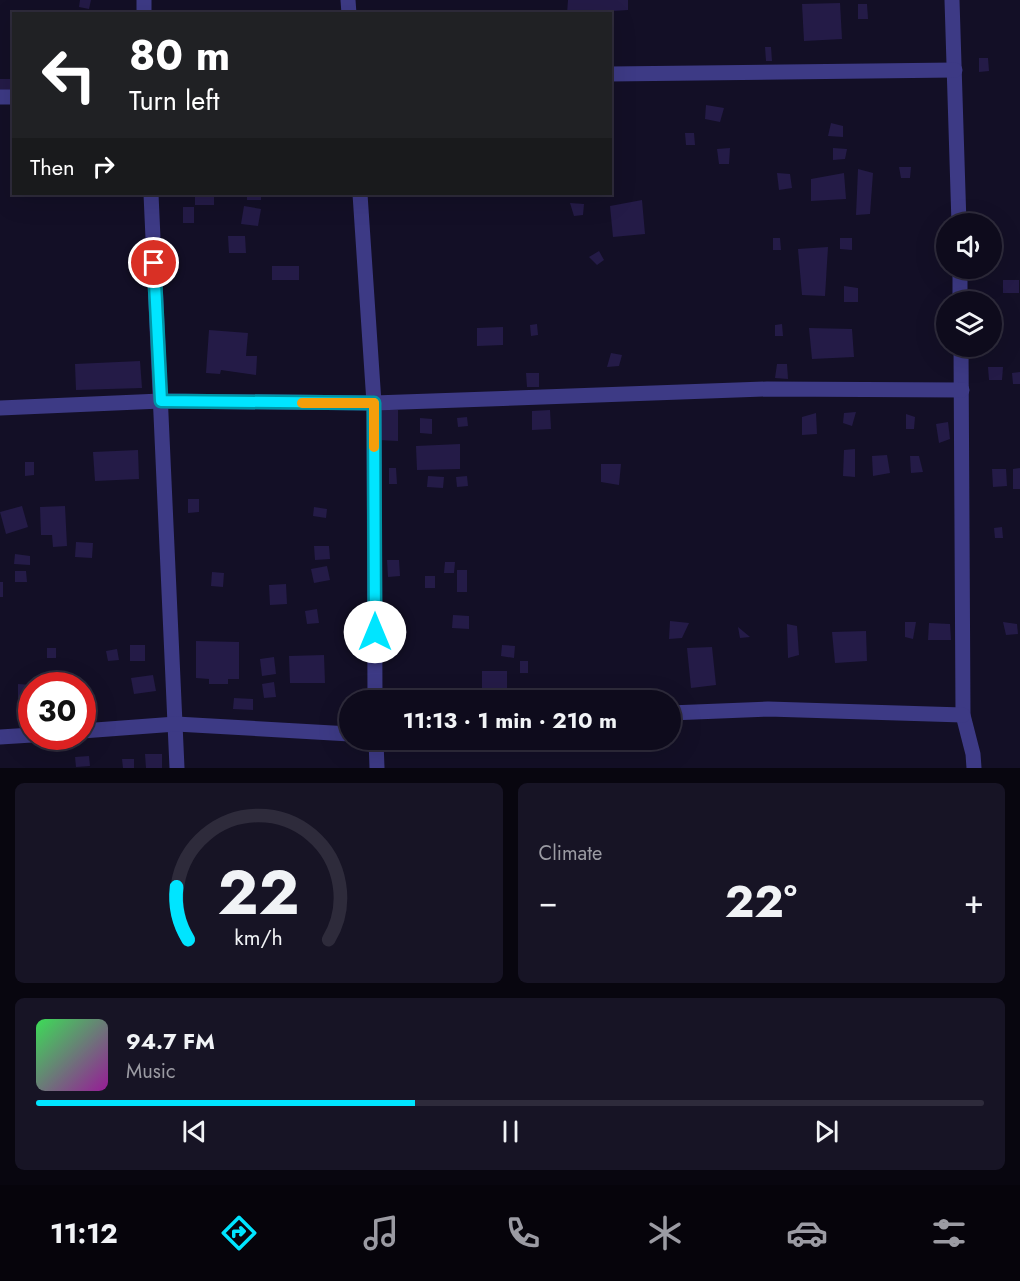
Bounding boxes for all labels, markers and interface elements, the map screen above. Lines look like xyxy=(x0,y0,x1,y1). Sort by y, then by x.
text: 80 m xyxy=(129,25,230,86)
icon: left xyxy=(30,36,108,114)
text: Turn left xyxy=(129,81,219,120)
icon: right xyxy=(87,150,120,183)
text: Then xyxy=(30,151,75,183)
map controls xyxy=(936,213,1002,357)
button: sound xyxy=(936,213,1002,279)
pin xyxy=(128,237,179,288)
icon: arrive xyxy=(137,246,170,279)
button: layers xyxy=(936,291,1002,357)
position arrow xyxy=(343,600,407,664)
speed limit sign: 30 xyxy=(18,672,96,750)
text: 11:13 · 1 min · 210 m xyxy=(403,704,617,736)
text: Climate xyxy=(539,839,602,868)
text: 22 xyxy=(218,847,300,937)
text: 22° xyxy=(725,869,797,934)
text: − xyxy=(539,878,558,925)
text: + xyxy=(964,878,984,925)
text: km/h xyxy=(235,922,283,953)
text: 94.7 FM xyxy=(126,1025,215,1057)
text: Music xyxy=(126,1057,176,1086)
icon: previous xyxy=(178,1115,211,1148)
icon: pause xyxy=(494,1115,527,1148)
icon: next xyxy=(810,1115,843,1148)
icon: directions xyxy=(218,1212,260,1254)
icon: music xyxy=(360,1212,402,1254)
icon: phone xyxy=(502,1212,544,1254)
icon: climate xyxy=(644,1212,686,1254)
icon: car xyxy=(786,1212,828,1254)
icon: filters xyxy=(928,1212,970,1254)
text: 11:12 xyxy=(50,1214,118,1253)

